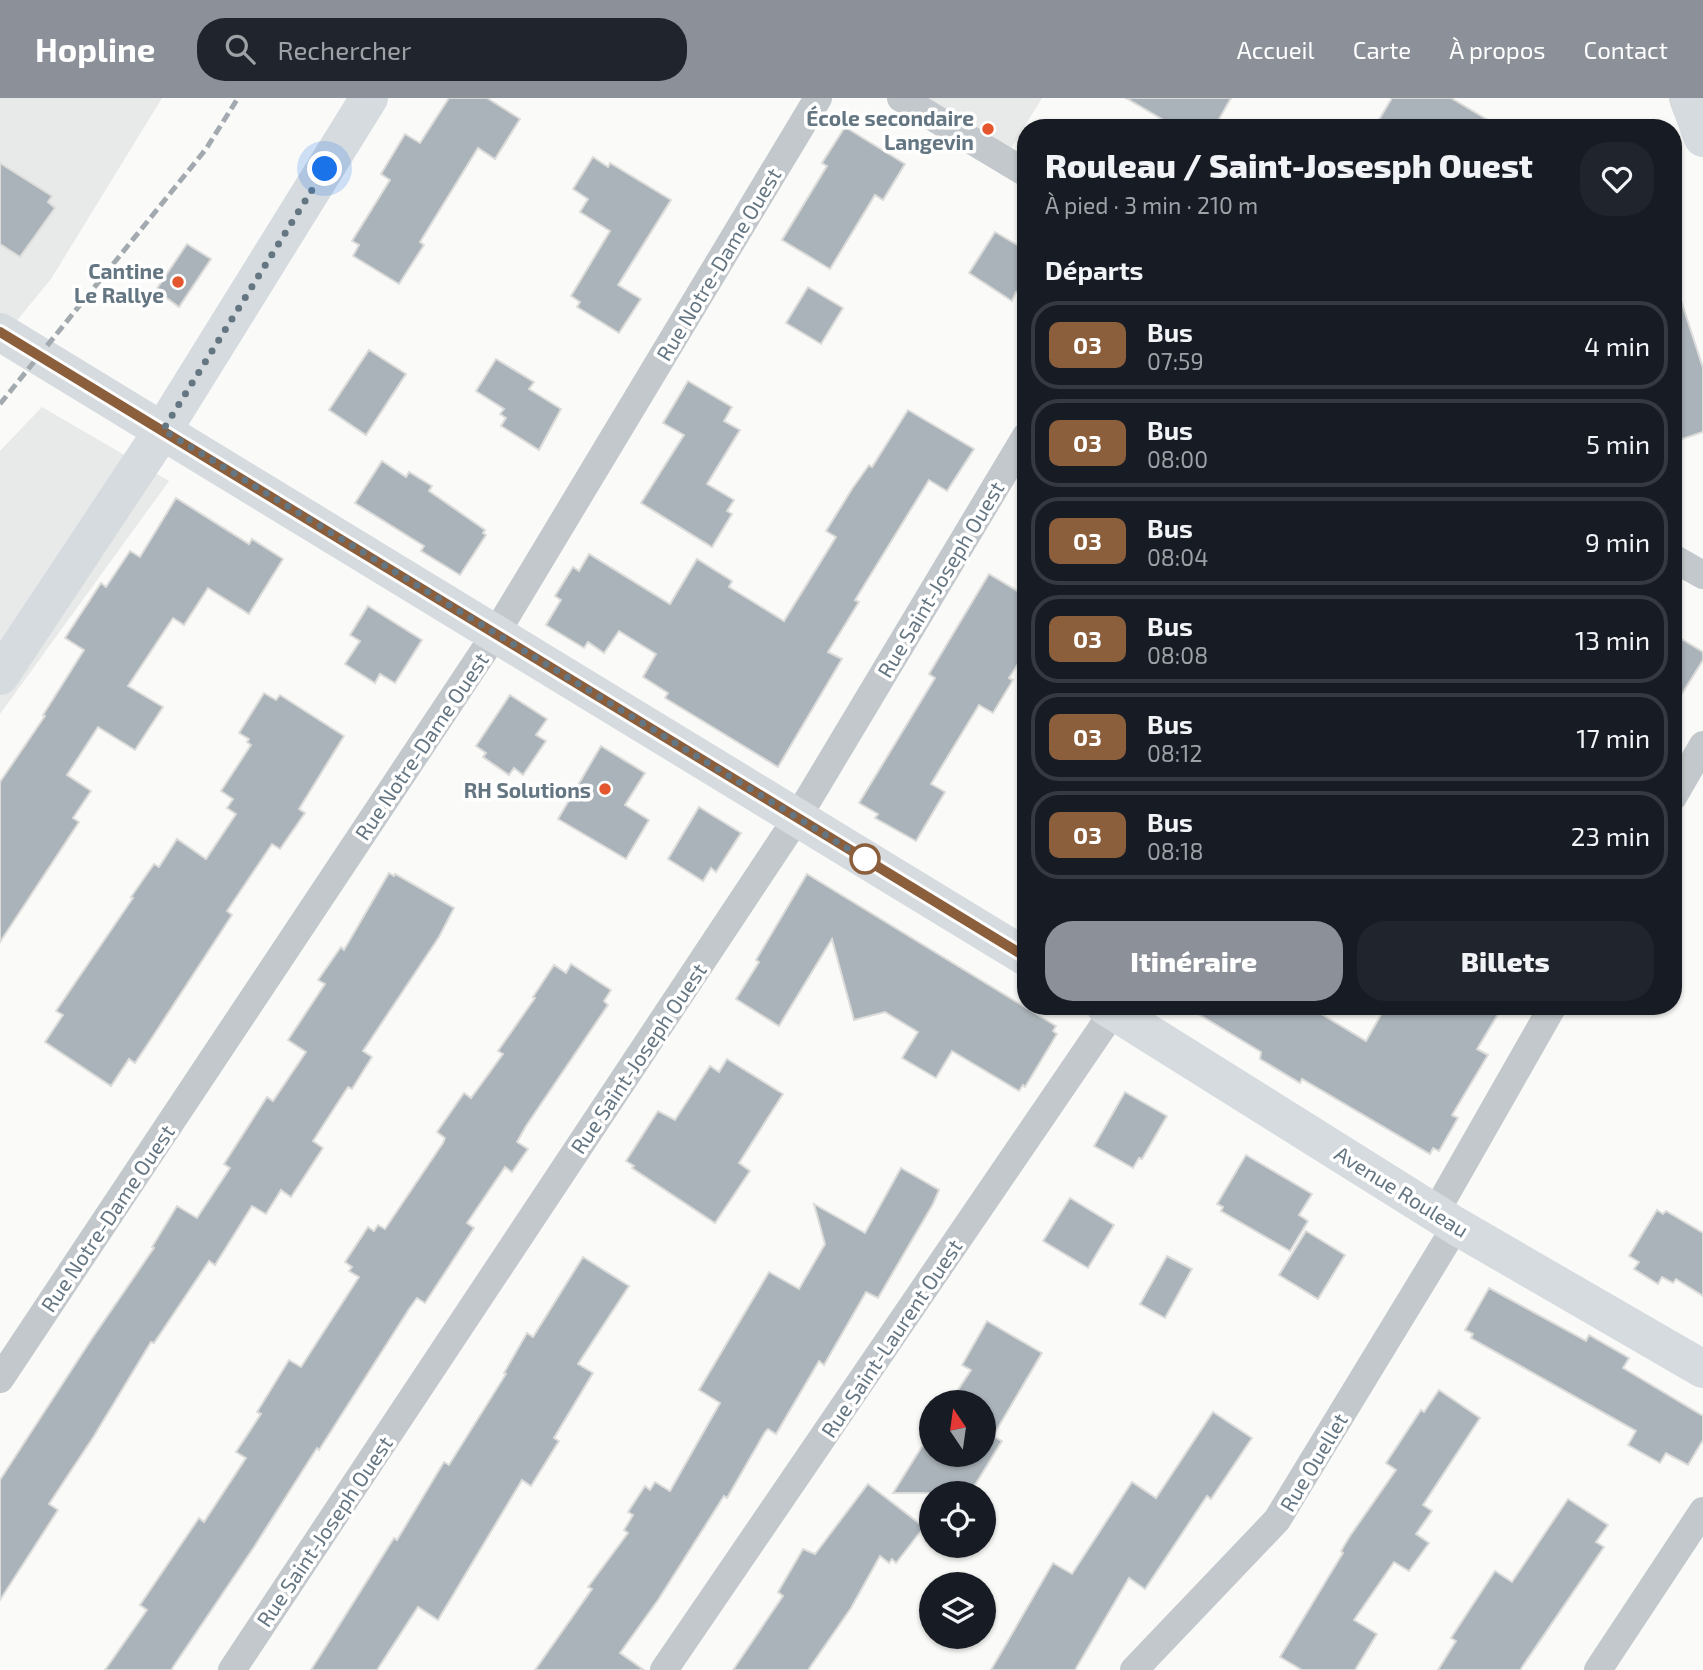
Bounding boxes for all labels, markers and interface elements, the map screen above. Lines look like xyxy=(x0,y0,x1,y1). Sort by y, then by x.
search box xyxy=(197,18,687,81)
text: Hopline xyxy=(35,29,155,69)
icon: search xyxy=(221,30,259,68)
text: Rechercher xyxy=(277,34,411,65)
text: Accueil xyxy=(1237,35,1315,64)
text: Carte xyxy=(1353,35,1411,64)
text: À propos xyxy=(1449,35,1546,64)
text: Contact xyxy=(1584,35,1668,64)
place label: École secondaire Langevin xyxy=(806,105,974,154)
marker: École secondaire Langevin xyxy=(980,121,996,137)
button: heart xyxy=(1580,142,1654,216)
text: Rouleau / Saint-Josesph Ouest xyxy=(1045,145,1533,185)
your location xyxy=(307,151,342,186)
street label: Rue Notre-Dame Ouest xyxy=(651,163,785,365)
text: À pied · 3 min · 210 m xyxy=(1045,191,1258,219)
text: Départs xyxy=(1045,254,1143,285)
place label: Cantine Le Rallye xyxy=(74,258,164,308)
marker: Cantine Le Rallye xyxy=(170,274,186,290)
text: Bus xyxy=(1147,316,1193,347)
text: 03 xyxy=(1073,330,1102,359)
text: 4 min xyxy=(1584,330,1650,361)
text: 07:59 xyxy=(1147,347,1204,375)
text: Bus xyxy=(1147,414,1193,445)
text: 03 xyxy=(1073,428,1102,457)
text: 5 min xyxy=(1586,428,1650,459)
text: 08:00 xyxy=(1147,445,1208,473)
street label: Rue Saint-Joseph Ouest xyxy=(872,476,1008,682)
text: Bus xyxy=(1147,512,1193,543)
text: 03 xyxy=(1073,526,1102,555)
text: 9 min xyxy=(1585,526,1650,557)
text: 08:04 xyxy=(1147,543,1208,571)
text: Bus xyxy=(1147,610,1193,641)
text: 03 xyxy=(1073,624,1102,653)
text: 13 min xyxy=(1575,624,1650,655)
text: 08:08 xyxy=(1147,641,1208,669)
street label: Rue Notre-Dame Ouest xyxy=(349,648,493,844)
text: Bus xyxy=(1147,708,1193,739)
text: 03 xyxy=(1073,722,1102,751)
text: 17 min xyxy=(1576,722,1650,753)
text: 08:12 xyxy=(1147,739,1202,767)
place label: RH Solutions xyxy=(464,777,591,802)
marker: RH Solutions xyxy=(597,781,613,797)
text: Bus xyxy=(1147,806,1193,837)
text: 03 xyxy=(1073,820,1102,849)
text: 23 min xyxy=(1571,820,1650,851)
text: 08:18 xyxy=(1147,837,1203,865)
unlabelled marker xyxy=(850,844,880,874)
button: Itinéraire xyxy=(1045,921,1343,1001)
button: Billets xyxy=(1357,921,1654,1001)
street label: Rue Saint-Joseph Ouest xyxy=(565,958,711,1158)
street label: Rue Notre-Dame Ouest xyxy=(35,1120,179,1316)
street label: Avenue Rouleau xyxy=(1331,1140,1473,1242)
street label: Rue Saint-Laurent Ouest xyxy=(815,1234,967,1442)
north arrow xyxy=(919,1390,996,1466)
map controls xyxy=(919,1390,996,1649)
street label: Rue Ouellet xyxy=(1274,1408,1352,1516)
street label: Rue Saint-Joseph Ouest xyxy=(251,1431,397,1631)
button: locate xyxy=(919,1481,996,1558)
button: layers xyxy=(919,1572,996,1649)

